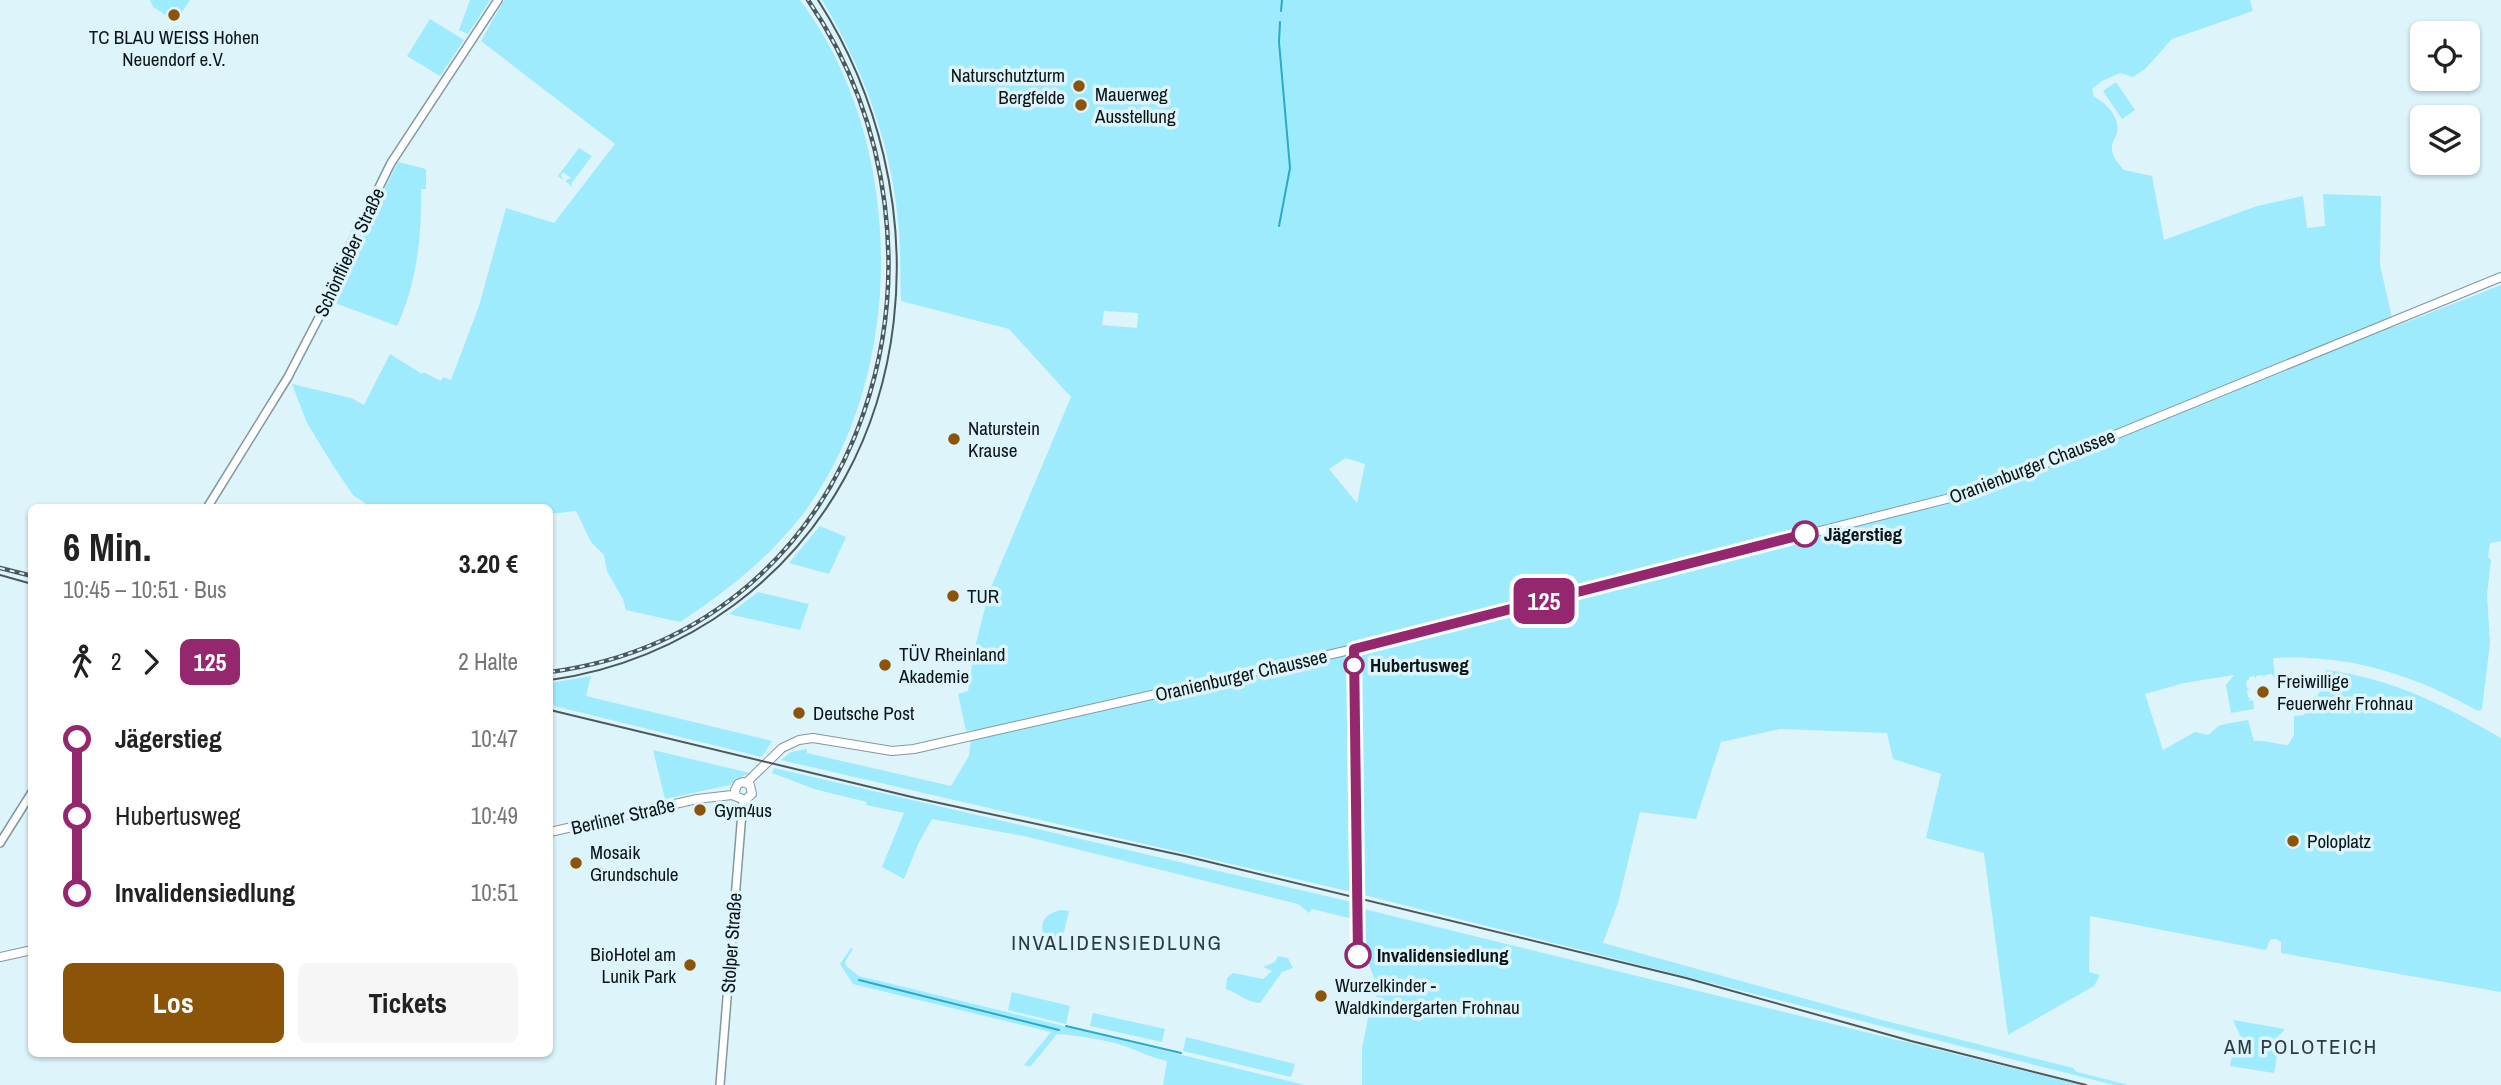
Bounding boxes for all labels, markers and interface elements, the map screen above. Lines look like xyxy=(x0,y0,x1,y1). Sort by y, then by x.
marker: TC BLAU WEISS Hohen Neuendorf e.V. xyxy=(166,7,182,23)
map controls xyxy=(2410,21,2480,175)
button: locate xyxy=(2410,21,2480,91)
place label: TC BLAU WEISS Hohen Neuendorf e.V. xyxy=(89,24,259,72)
place label: Naturschutzturm Bergfelde xyxy=(951,62,1065,110)
marker: Naturschutzturm Bergfelde xyxy=(1071,78,1087,94)
place label: Mauerweg Ausstellung xyxy=(1094,81,1176,129)
marker: Mauerweg Ausstellung xyxy=(1073,97,1089,113)
button: layers xyxy=(2410,105,2480,175)
street label: Schönfließer Straße xyxy=(308,183,390,321)
place label: Naturstein Krause xyxy=(968,415,1040,463)
street label: Oranienburger Chaussee xyxy=(1945,422,2119,510)
marker: Naturstein Krause xyxy=(946,431,962,447)
marker: Jägerstieg xyxy=(1792,521,1818,547)
place label: Jägerstieg xyxy=(1824,521,1902,547)
text: 6 Min. xyxy=(63,522,151,573)
text: 3.20 € xyxy=(459,546,518,581)
text: 10:45 – 10:51 · Bus xyxy=(63,574,227,605)
line badge: 125 xyxy=(1504,578,1584,624)
place label: TUR xyxy=(967,583,999,609)
text: 125 xyxy=(1528,585,1560,617)
marker: TUR xyxy=(945,588,961,604)
place label: TÜV Rheinland Akademie xyxy=(898,641,1006,689)
icon: walk xyxy=(63,643,101,681)
icon: forward xyxy=(132,643,170,681)
street label: Oranienburger Chaussee xyxy=(1152,643,1330,707)
text: 2 xyxy=(111,646,122,677)
text: 125 xyxy=(194,646,226,678)
text: 2 Halte xyxy=(458,646,518,677)
place label: Hubertusweg xyxy=(1370,652,1469,678)
marker: Hubertusweg xyxy=(1344,655,1364,675)
marker: TÜV Rheinland Akademie xyxy=(877,657,893,673)
place label: Freiwillige Feuerwehr Frohnau xyxy=(2277,668,2413,716)
marker: Freiwillige Feuerwehr Frohnau xyxy=(2255,684,2271,700)
place label: Deutsche Post xyxy=(813,700,915,726)
marker: Deutsche Post xyxy=(791,705,807,721)
text: Jägerstieg xyxy=(115,721,222,756)
text: 10:47 xyxy=(471,723,518,754)
street label: Berliner Straße xyxy=(569,791,677,841)
place label: Gym4us xyxy=(714,797,772,823)
text: Hubertusweg xyxy=(115,798,241,833)
text: 10:49 xyxy=(471,800,518,831)
marker: Gym4us xyxy=(692,802,708,818)
place label: Poloplatz xyxy=(2307,828,2371,854)
marker: Poloplatz xyxy=(2285,833,2301,849)
place label: Mosaik Grundschule xyxy=(590,839,678,887)
marker: Mosaik Grundschule xyxy=(568,855,584,871)
text: Invalidensiedlung xyxy=(115,875,295,910)
text: 10:51 xyxy=(471,877,518,908)
street label: Stolper Straße xyxy=(715,892,747,994)
district label: INVALIDENSIEDLUNG xyxy=(1011,928,1223,957)
place label: BioHotel am Lunik Park xyxy=(590,941,676,989)
marker: Invalidensiedlung xyxy=(1345,942,1371,968)
place label: Invalidensiedlung xyxy=(1377,942,1509,968)
marker: BioHotel am Lunik Park xyxy=(682,957,698,973)
button: Los xyxy=(63,963,284,1043)
button: Tickets xyxy=(298,963,518,1043)
place label: Wurzelkinder - Waldkindergarten Frohnau xyxy=(1335,972,1520,1020)
marker: Wurzelkinder - Waldkindergarten Frohnau xyxy=(1313,988,1329,1004)
district label: AM POLOTEICH xyxy=(2223,1032,2378,1061)

